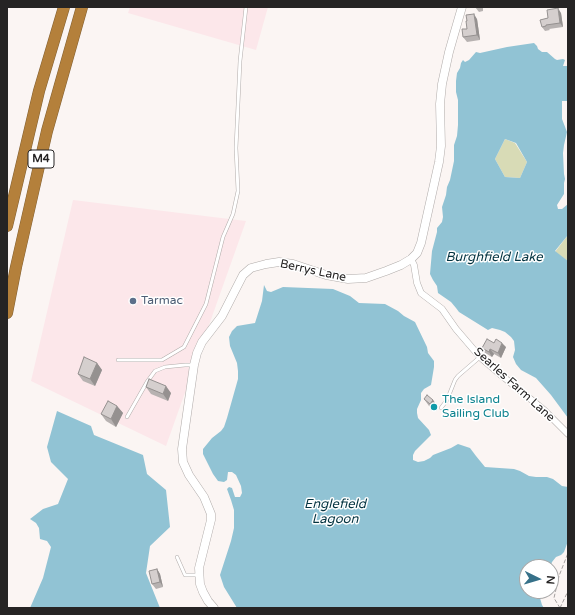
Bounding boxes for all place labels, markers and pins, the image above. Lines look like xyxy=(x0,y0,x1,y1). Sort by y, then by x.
place label: Tarmac xyxy=(141,294,183,308)
marker: Tarmac xyxy=(128,296,138,306)
place label: The Island Sailing Club xyxy=(442,393,509,421)
marker: The Island Sailing Club xyxy=(429,402,439,412)

